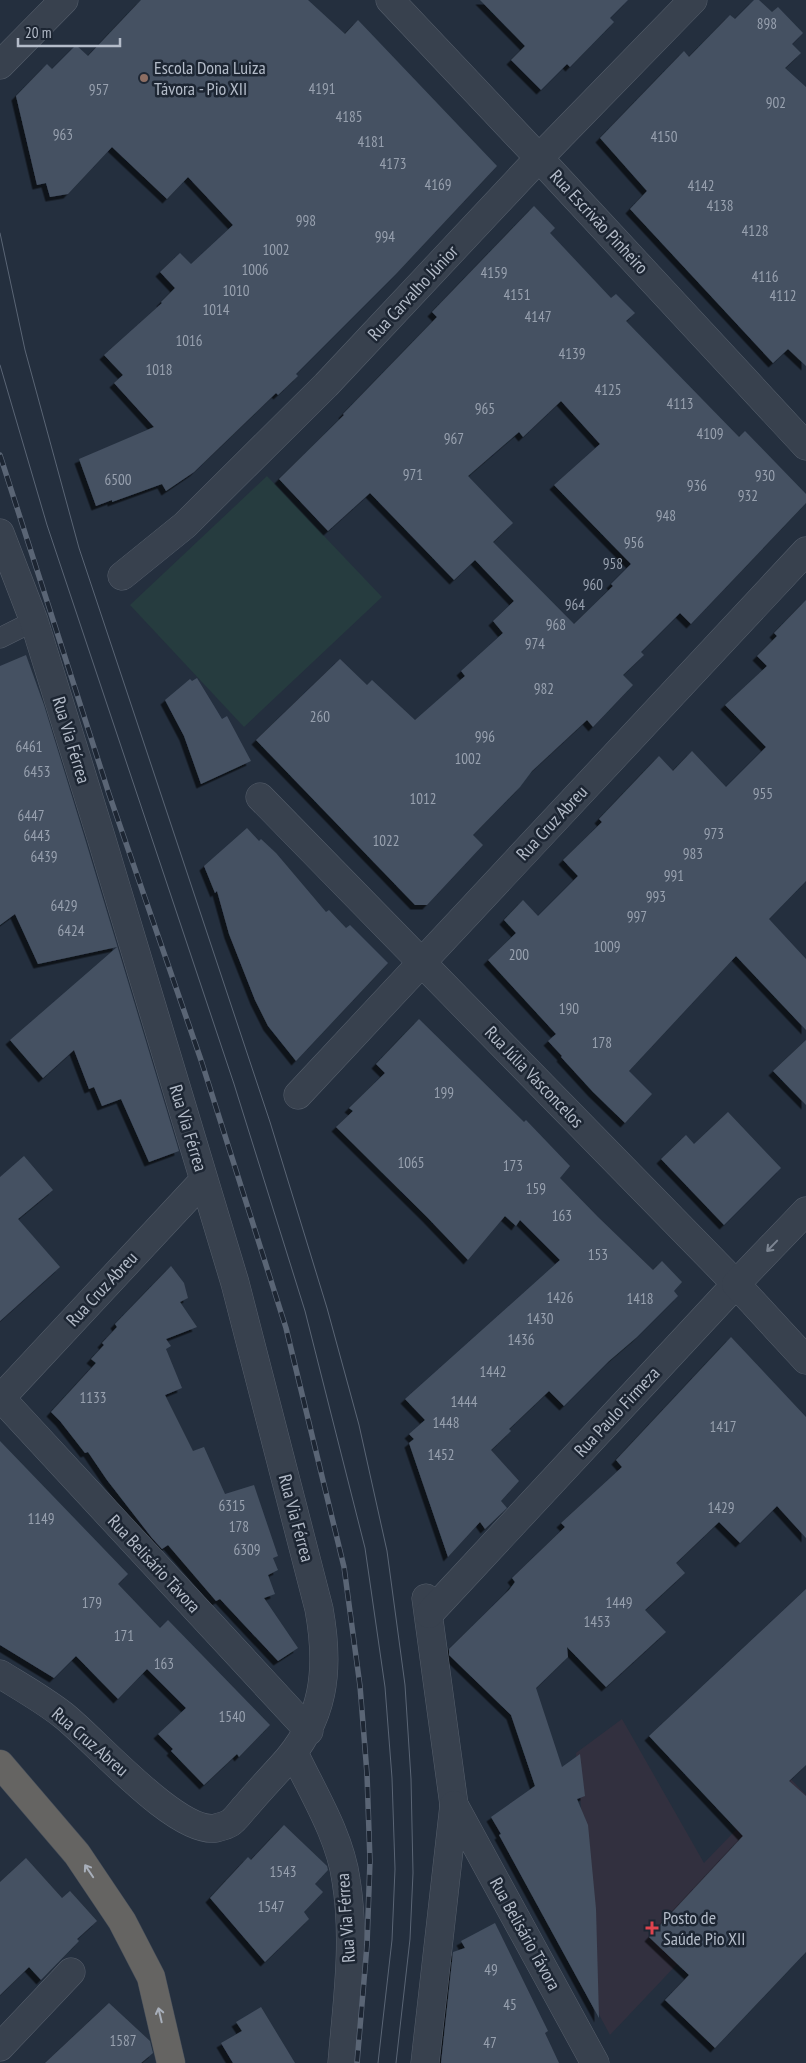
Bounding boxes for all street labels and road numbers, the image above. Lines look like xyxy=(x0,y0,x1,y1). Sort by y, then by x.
street label: Rua Escrivão Pinheiro xyxy=(545,165,654,279)
street label: Rua Carvalho Júnior xyxy=(363,240,463,345)
street label: Rua Via Férrea xyxy=(47,694,96,786)
street label: Rua Cruz Abreu xyxy=(511,780,592,865)
street label: Rua Júlia Vasconcelos xyxy=(480,1021,589,1132)
street label: Rua Via Férrea xyxy=(164,1082,213,1174)
street label: Rua Cruz Abreu xyxy=(61,1246,142,1331)
street label: Rua Paulo Firmeza xyxy=(569,1362,664,1462)
street label: Rua Via Férrea xyxy=(274,1472,319,1564)
street label: Rua Belisário Távora xyxy=(103,1510,206,1618)
street label: Rua Cruz Abreu xyxy=(47,1702,133,1781)
street label: Rua Via Férrea xyxy=(331,1873,360,1964)
street label: Rua Belisário Távora xyxy=(485,1873,566,1994)

